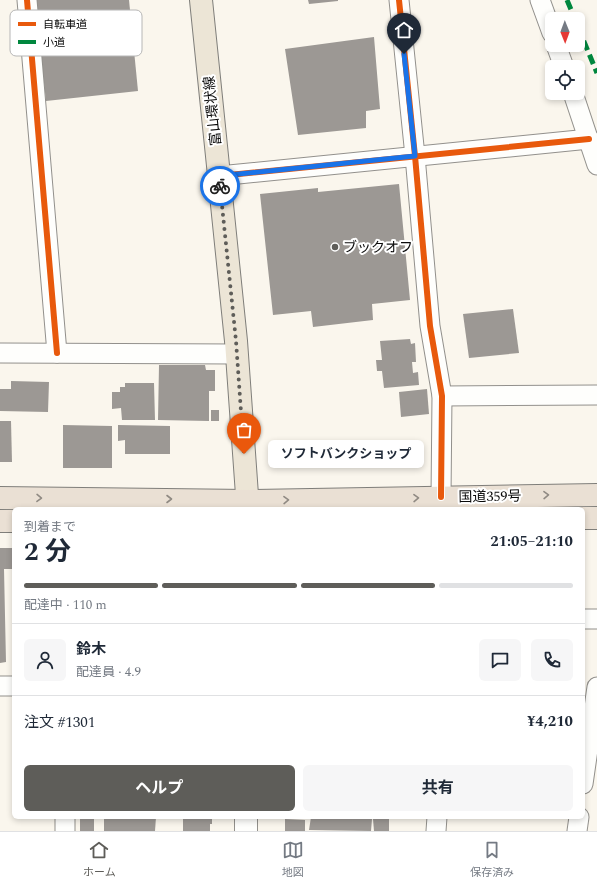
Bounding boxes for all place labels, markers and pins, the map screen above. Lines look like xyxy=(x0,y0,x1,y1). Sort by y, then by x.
pin xyxy=(387,13,421,54)
place label: ブックオフ xyxy=(343,237,413,258)
marker: ブックオフ xyxy=(330,242,340,252)
pin xyxy=(227,413,261,454)
callout: ソフトバンクショップ xyxy=(268,440,424,468)

